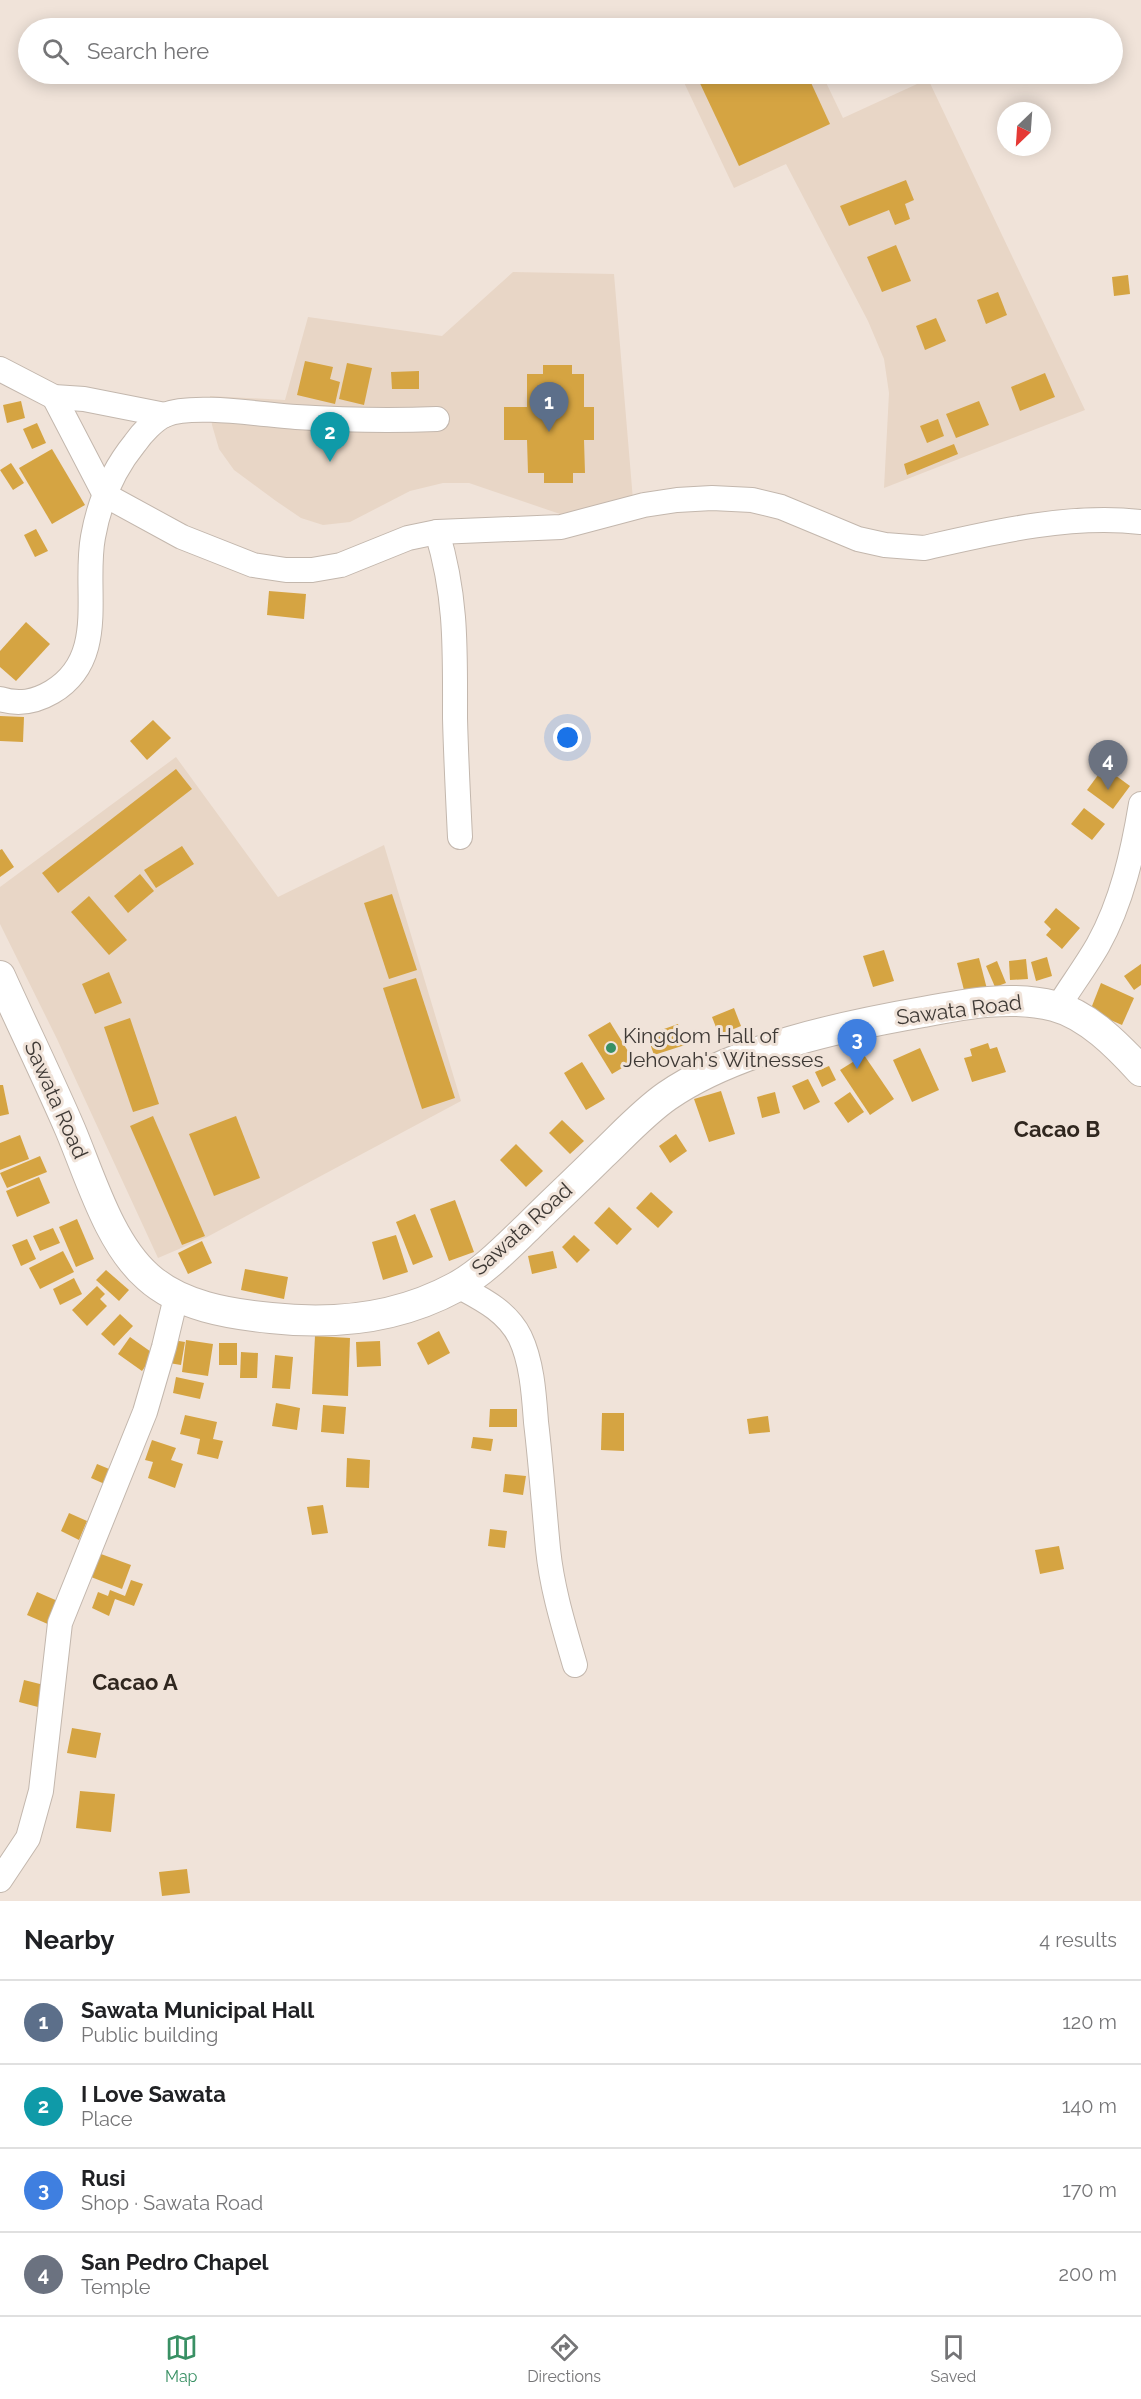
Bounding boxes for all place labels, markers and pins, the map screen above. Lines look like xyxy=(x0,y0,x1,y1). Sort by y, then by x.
pin: 1 xyxy=(530,382,568,432)
pin: 2 xyxy=(310,412,350,462)
pin: 4 xyxy=(1088,740,1128,790)
pin: 3 xyxy=(838,1020,876,1069)
place label: Kingdom Hall of Jehovah's Witnesses xyxy=(623,1023,824,1072)
marker: Kingdom Hall of Jehovah's Witnesses xyxy=(604,1041,618,1055)

